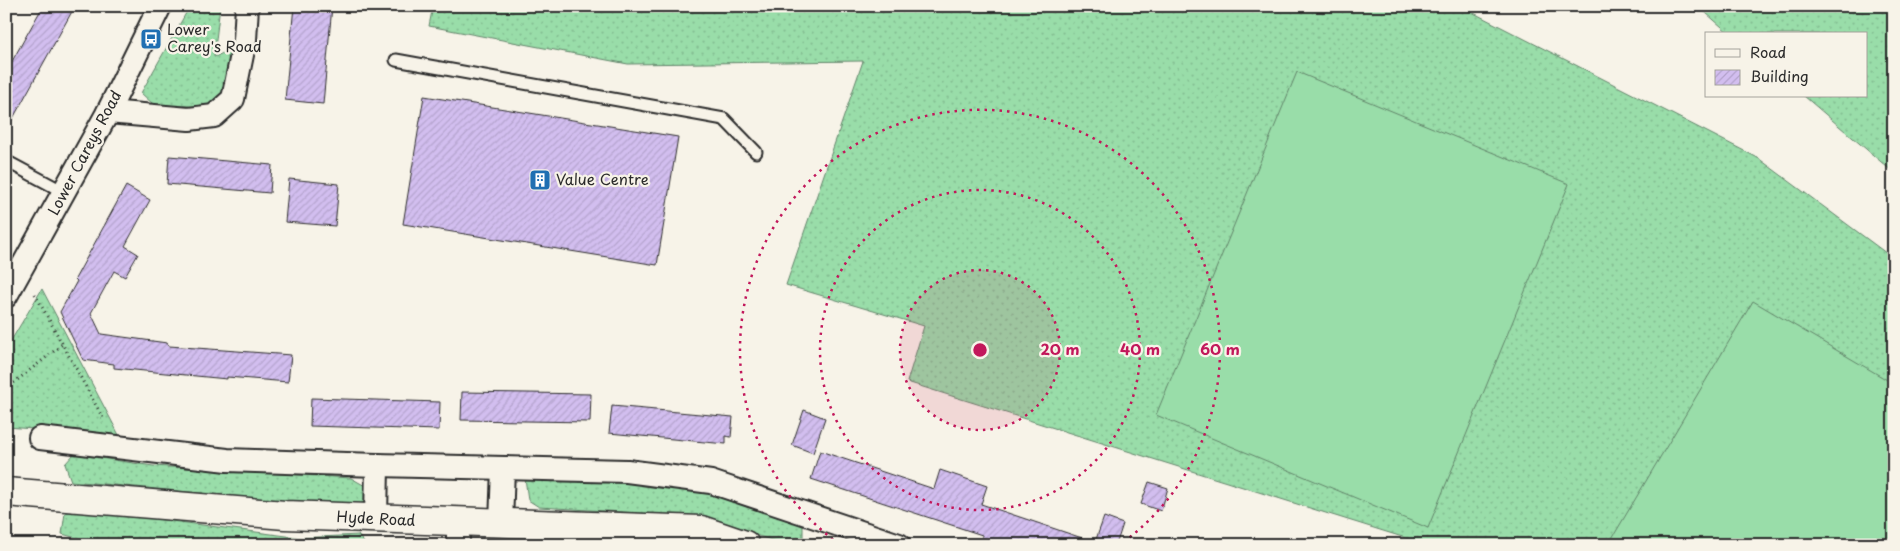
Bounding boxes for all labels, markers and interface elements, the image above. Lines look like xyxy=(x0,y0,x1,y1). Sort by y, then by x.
place label: Lower Carey's Road xyxy=(167,17,262,57)
bus stop icon: Lower Carey's Road xyxy=(139,27,163,51)
legend xyxy=(1705,32,1868,98)
text: Road xyxy=(1750,40,1786,63)
text: Building xyxy=(1750,64,1809,87)
street label: Lower Careys Road xyxy=(41,86,126,219)
place label: Value Centre xyxy=(556,167,649,190)
building icon: Value Centre xyxy=(528,168,552,192)
text: 20 m xyxy=(1041,337,1079,360)
text: 40 m xyxy=(1120,337,1160,360)
text: 60 m xyxy=(1200,337,1240,360)
centre of rings xyxy=(971,341,989,359)
street label: Hyde Road xyxy=(336,504,416,531)

